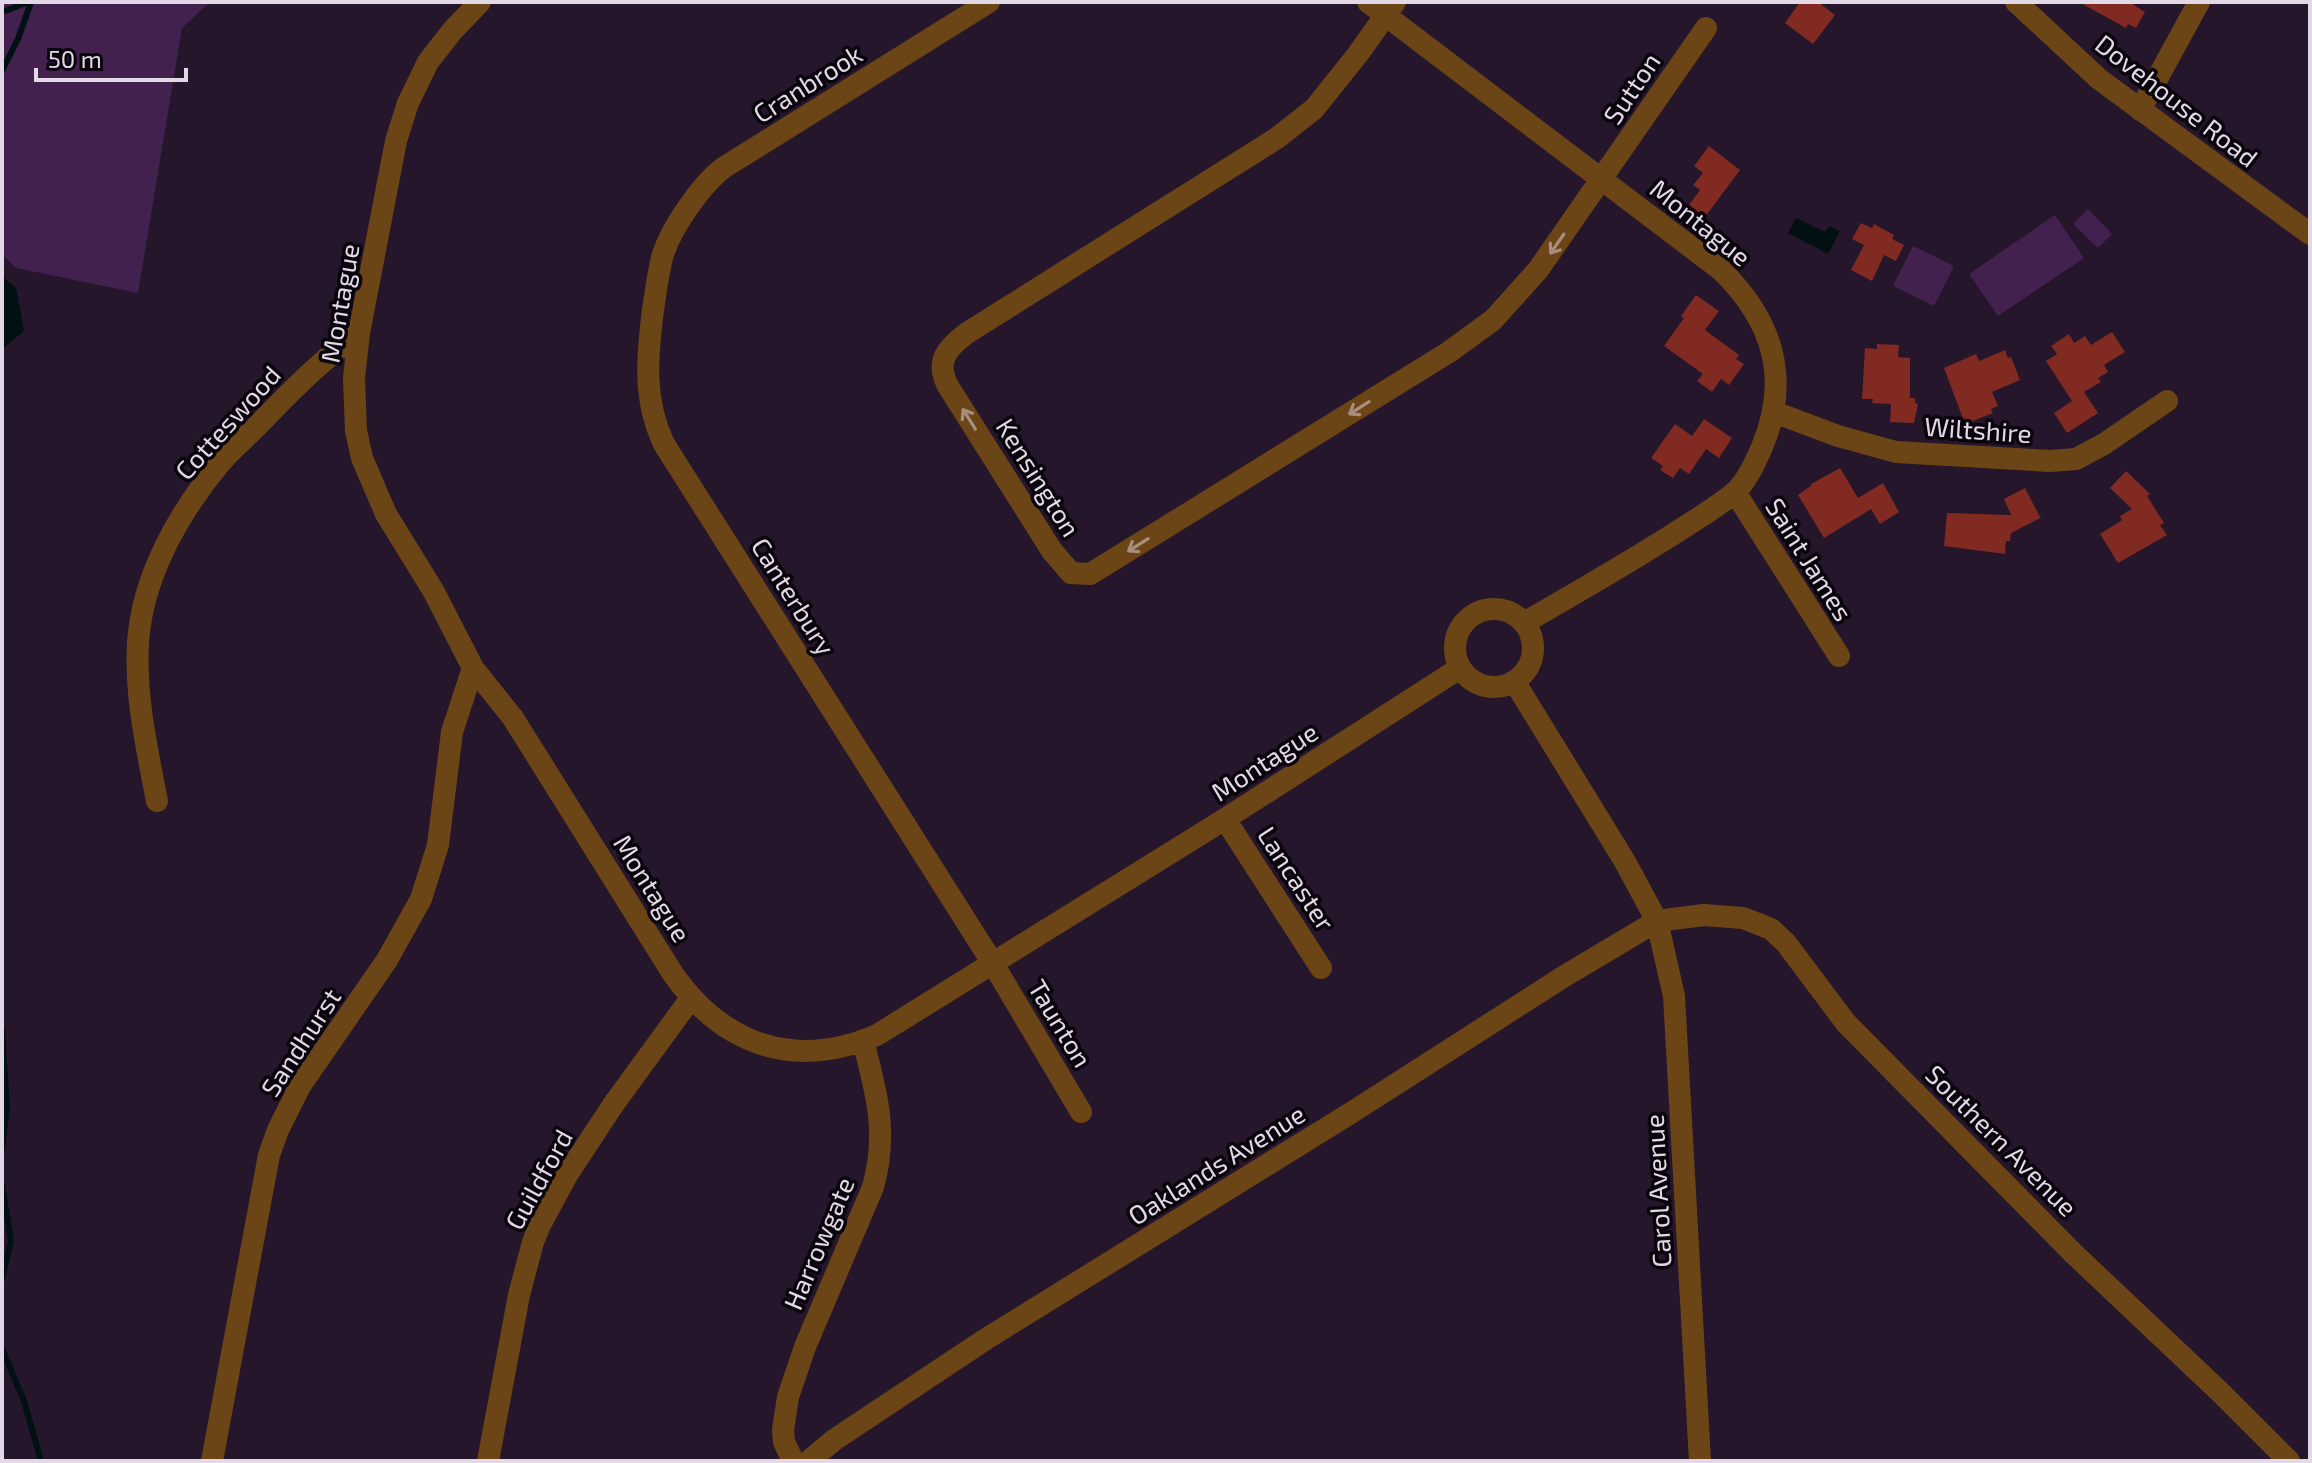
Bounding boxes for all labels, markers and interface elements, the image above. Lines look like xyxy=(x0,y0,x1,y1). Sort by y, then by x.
street label: Dovehouse Road xyxy=(2090,27,2264,173)
scale bar xyxy=(36,32,186,82)
street label: Cranbrook xyxy=(747,37,867,129)
text: 50 m xyxy=(48,44,102,73)
street label: Sutton xyxy=(1596,47,1666,129)
street label: Montague xyxy=(1645,172,1757,272)
one-way arrow xyxy=(1549,233,1565,255)
street label: Montague xyxy=(313,241,365,365)
street label: Cotteswood xyxy=(168,359,286,485)
one-way arrow xyxy=(1348,400,1371,416)
one-way arrow xyxy=(961,408,977,431)
street label: Wiltshire xyxy=(1923,410,2033,448)
street label: Kensington xyxy=(991,412,1087,542)
street label: Saint James xyxy=(1760,492,1860,626)
street label: Canterbury xyxy=(746,532,842,661)
one-way arrow xyxy=(1127,537,1150,553)
street label: Montague xyxy=(1205,715,1323,807)
street label: Lancaster xyxy=(1252,820,1342,936)
street label: Montague xyxy=(608,829,698,947)
street label: Taunton xyxy=(1023,974,1099,1072)
street label: Sandhurst xyxy=(254,982,346,1102)
street label: Southern Avenue xyxy=(1920,1058,2084,1222)
street label: Oaklands Avenue xyxy=(1122,1097,1310,1231)
street label: Carol Avenue xyxy=(1638,1114,1676,1268)
street label: Guildford xyxy=(498,1123,578,1235)
street label: Harrowgate xyxy=(776,1172,860,1314)

